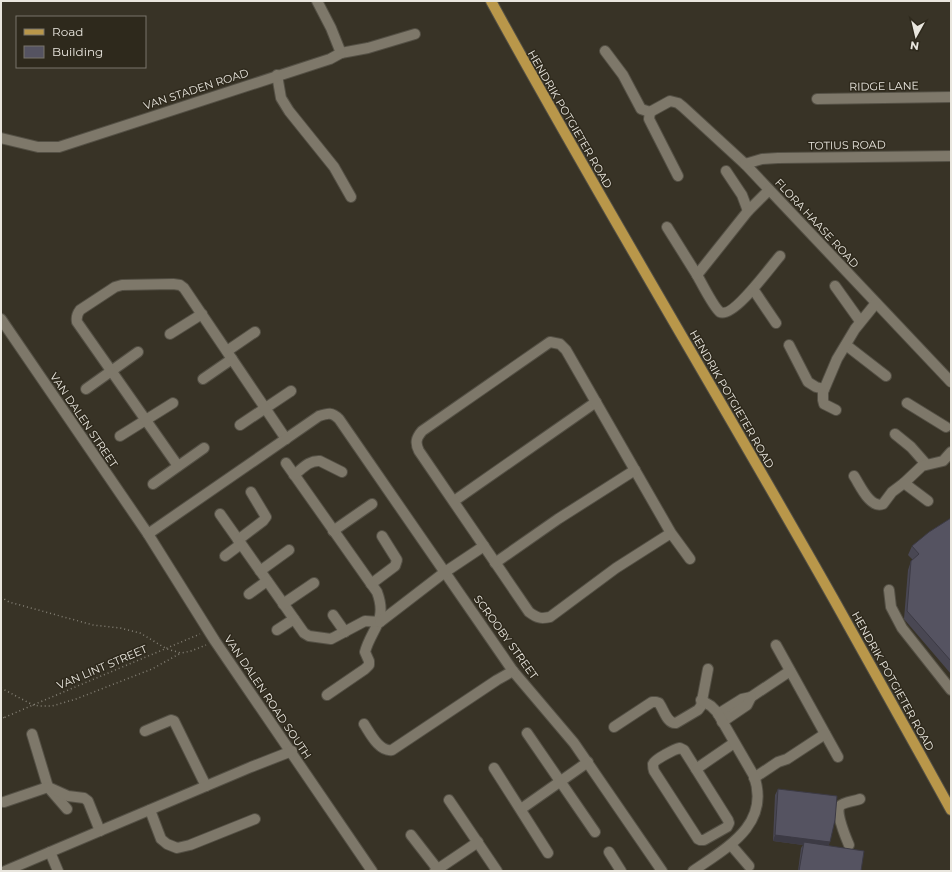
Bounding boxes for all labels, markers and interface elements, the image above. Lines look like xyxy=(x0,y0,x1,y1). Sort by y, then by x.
legend xyxy=(16,16,146,68)
north arrow xyxy=(896,16,936,56)
text: Road xyxy=(52,24,83,39)
text: N xyxy=(909,38,920,53)
text: Building xyxy=(52,44,103,59)
street label: HENDRIK POTGIETER ROAD xyxy=(525,47,615,191)
street label: VAN STADEN ROAD xyxy=(142,65,250,113)
street label: RIDGE LANE xyxy=(849,78,919,94)
street label: TOTIUS ROAD xyxy=(808,137,886,153)
street label: FLORA HAASE ROAD xyxy=(772,175,862,271)
street label: HENDRIK POTGIETER ROAD xyxy=(687,327,777,471)
street label: VAN DALEN STREET xyxy=(47,370,121,471)
street label: SCROOBY STREET xyxy=(471,592,542,682)
street label: HENDRIK POTGIETER ROAD xyxy=(849,609,937,753)
street label: VAN DALEN ROAD SOUTH xyxy=(221,632,315,762)
street label: VAN LINT STREET xyxy=(55,641,150,692)

